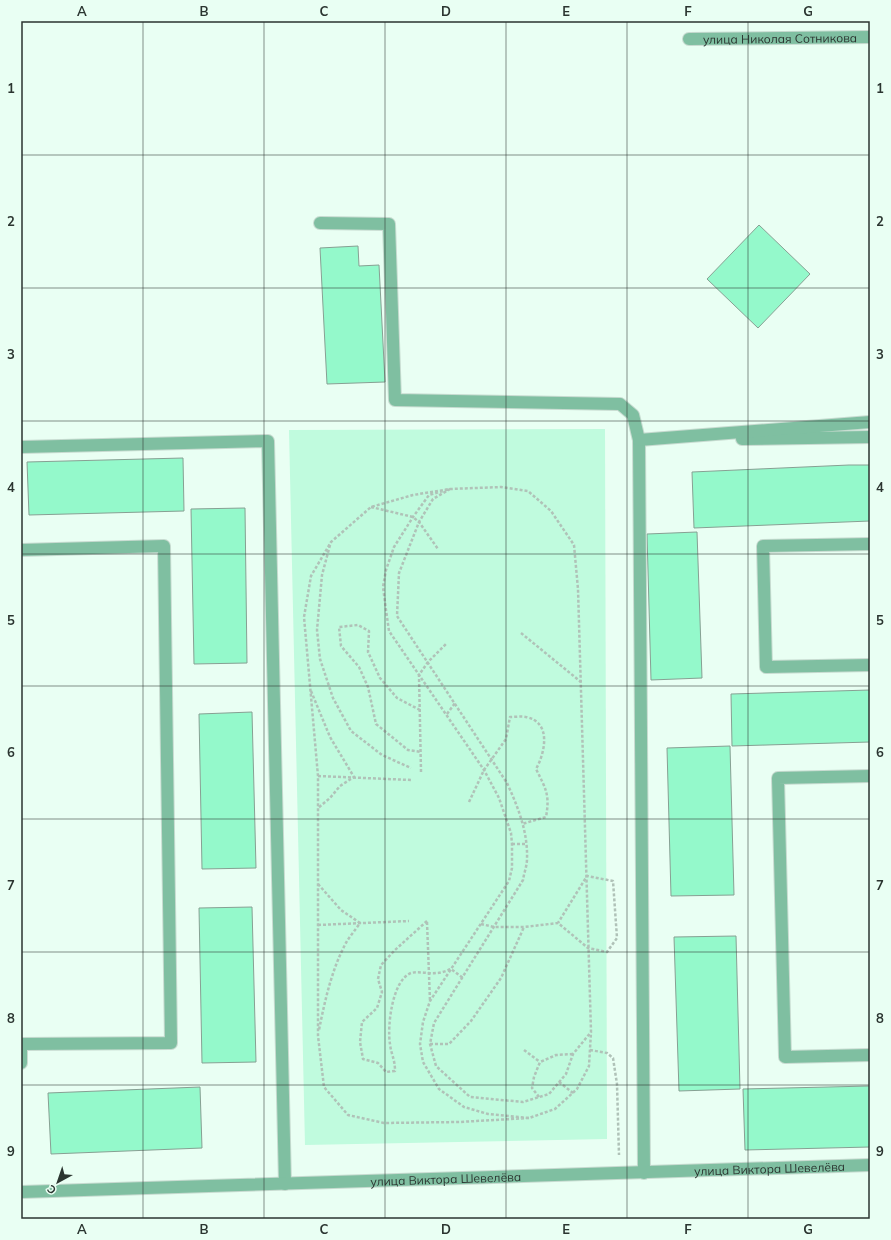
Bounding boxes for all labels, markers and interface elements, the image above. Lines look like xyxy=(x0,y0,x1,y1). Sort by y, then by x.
text: A xyxy=(77,3,87,19)
text: B xyxy=(200,3,209,19)
text: C xyxy=(320,3,329,19)
text: D xyxy=(441,3,451,19)
text: E xyxy=(562,3,570,19)
text: F xyxy=(684,3,692,19)
text: G xyxy=(803,3,813,19)
street label: улица Николая Сотникова xyxy=(703,30,857,46)
text: 1 xyxy=(7,80,15,96)
text: 1 xyxy=(876,80,884,96)
text: 2 xyxy=(7,213,15,229)
text: 2 xyxy=(876,213,884,229)
text: 3 xyxy=(7,346,15,362)
text: 3 xyxy=(876,346,884,362)
text: 4 xyxy=(7,479,15,495)
text: 4 xyxy=(876,479,884,495)
text: 5 xyxy=(7,612,15,628)
text: 5 xyxy=(876,612,884,628)
text: 6 xyxy=(7,744,15,760)
text: 6 xyxy=(876,744,884,760)
text: 7 xyxy=(7,877,15,893)
text: 7 xyxy=(876,877,884,893)
text: 8 xyxy=(7,1010,15,1026)
text: 8 xyxy=(876,1010,884,1026)
text: 9 xyxy=(7,1143,15,1159)
text: 9 xyxy=(876,1143,884,1159)
street label: улица Виктора Шевелёва xyxy=(694,1158,845,1178)
north arrow xyxy=(38,1162,78,1202)
street label: улица Виктора Шевелёва xyxy=(370,1169,521,1188)
text: С xyxy=(44,1182,59,1197)
text: A xyxy=(77,1221,87,1237)
text: B xyxy=(200,1221,209,1237)
text: C xyxy=(320,1221,329,1237)
text: D xyxy=(441,1221,451,1237)
text: E xyxy=(562,1221,570,1237)
text: F xyxy=(684,1221,692,1237)
text: G xyxy=(803,1221,813,1237)

